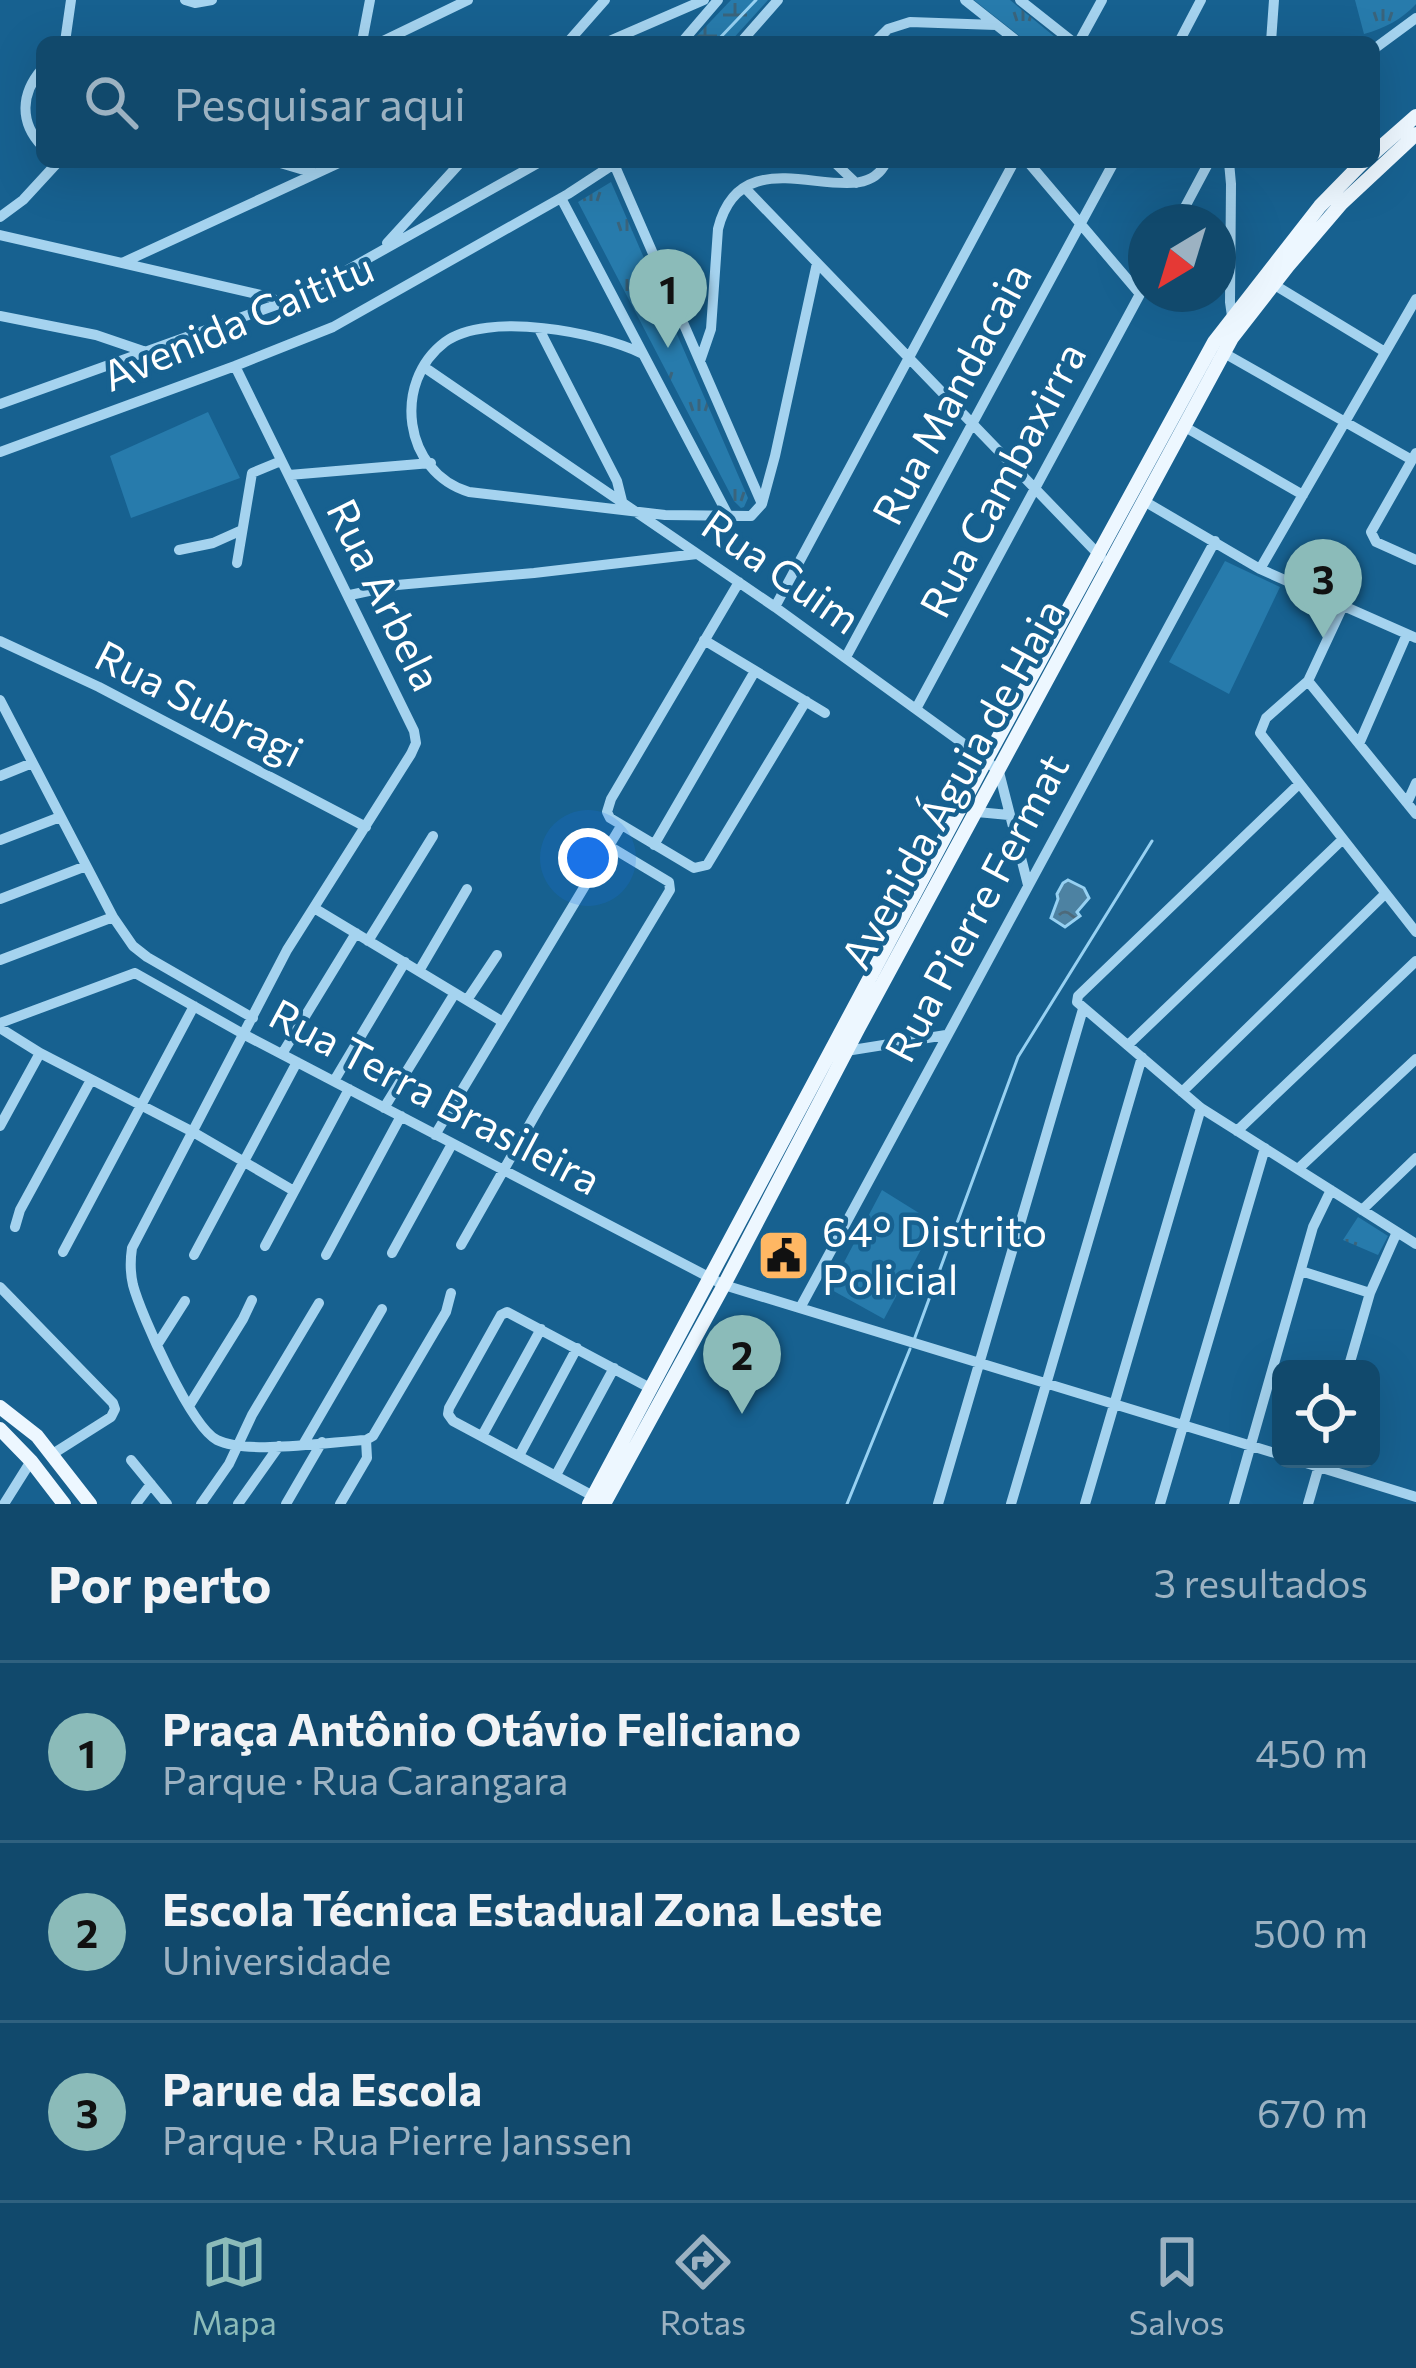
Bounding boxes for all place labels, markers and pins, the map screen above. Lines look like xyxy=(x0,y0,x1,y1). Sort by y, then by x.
pin: 1 xyxy=(629,249,707,348)
pin: 3 xyxy=(1284,539,1362,638)
place label: 64º Distrito Policial xyxy=(822,1204,1047,1304)
public building icon: 64º Distrito Policial xyxy=(755,1228,811,1284)
pin: 2 xyxy=(703,1315,781,1414)

